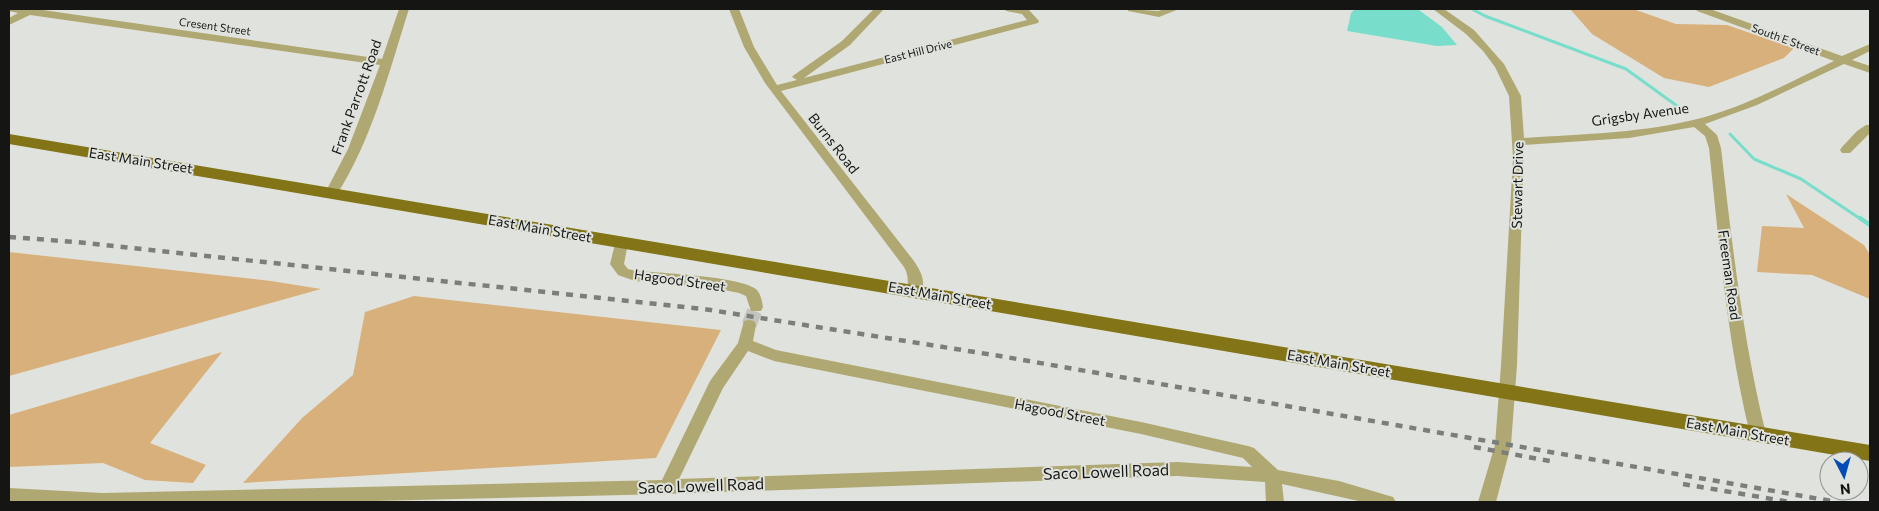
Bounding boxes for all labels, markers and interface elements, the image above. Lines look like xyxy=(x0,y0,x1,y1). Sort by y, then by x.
street label: Cresent Street xyxy=(178,15,252,38)
street label: South E Street xyxy=(1750,21,1822,58)
street label: East Hill Drive xyxy=(883,36,953,66)
street label: Frank Parrott Road xyxy=(327,37,385,157)
street label: Grigsby Avenue xyxy=(1590,99,1690,129)
street label: Burns Road xyxy=(805,109,863,177)
street label: Stewart Drive xyxy=(1508,141,1526,229)
street label: East Main Street xyxy=(88,143,194,177)
street label: East Main Street xyxy=(487,211,593,246)
street label: Freeman Road xyxy=(1715,229,1745,321)
street label: Hagood Street xyxy=(633,265,727,295)
street label: East Main Street xyxy=(887,278,993,313)
street label: East Main Street xyxy=(1286,346,1392,381)
street label: Hagood Street xyxy=(1013,395,1107,429)
street label: East Main Street xyxy=(1685,414,1791,449)
north arrow xyxy=(1819,451,1869,501)
street label: Saco Lowell Road xyxy=(1043,459,1169,483)
street label: Saco Lowell Road xyxy=(638,473,764,497)
text: N xyxy=(1839,480,1852,498)

